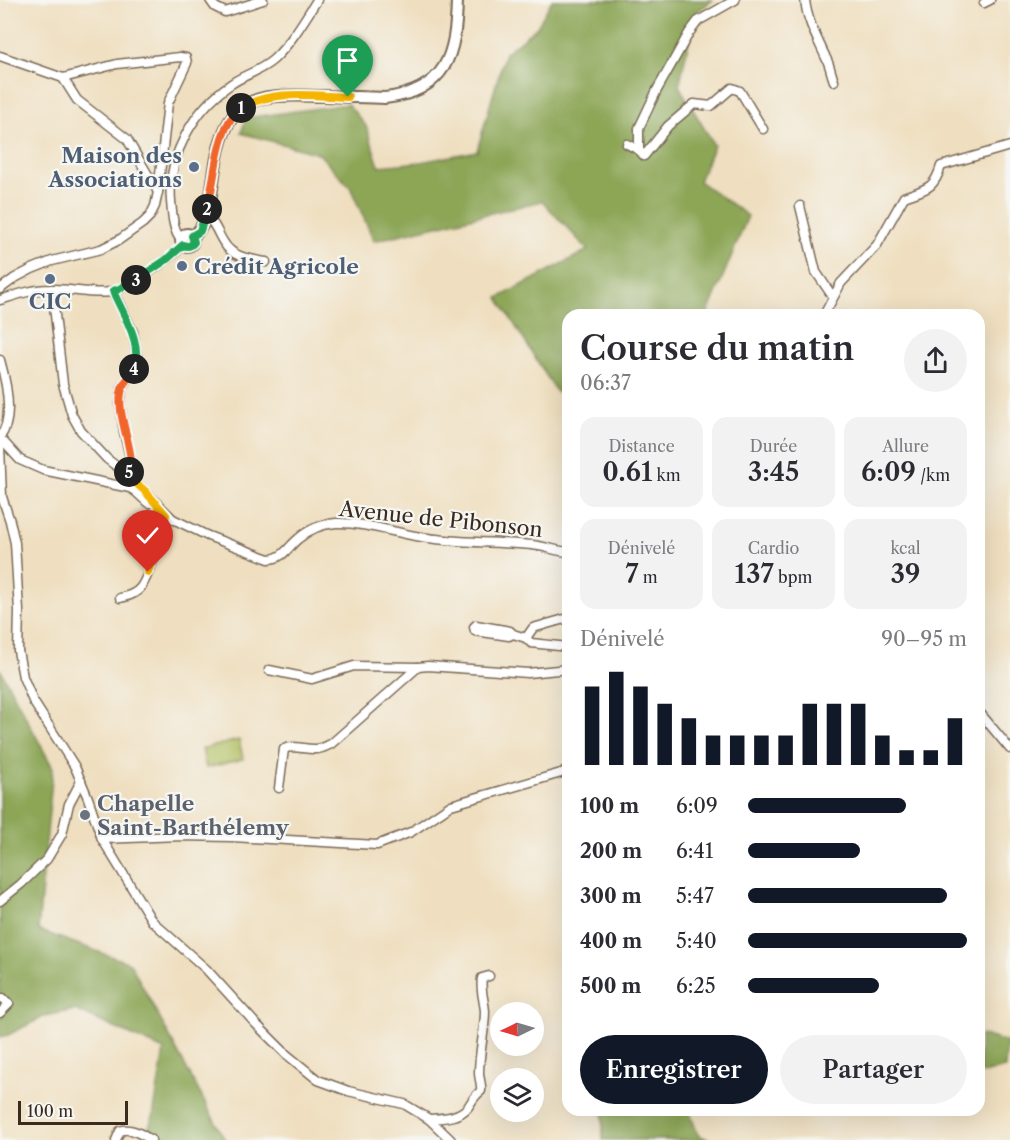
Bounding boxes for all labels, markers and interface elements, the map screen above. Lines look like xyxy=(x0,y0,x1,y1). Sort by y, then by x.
pin xyxy=(322,35,373,97)
icon: arrive xyxy=(331,44,364,77)
pin: 1 xyxy=(226,93,256,123)
text: 1 xyxy=(237,98,245,118)
place label: Maison des Associations xyxy=(47,143,182,192)
marker: Maison des Associations xyxy=(187,160,201,174)
pin: 2 xyxy=(192,194,222,224)
text: 2 xyxy=(202,199,212,219)
place label: Crédit Agricole xyxy=(194,254,359,279)
marker: Crédit Agricole xyxy=(175,259,189,273)
pin: 3 xyxy=(121,265,151,295)
text: 3 xyxy=(131,270,141,290)
marker: CIC xyxy=(43,272,57,286)
place label: CIC xyxy=(29,289,71,314)
text: Course du matin xyxy=(580,328,854,369)
button: share xyxy=(904,329,967,392)
pin: 4 xyxy=(119,354,149,384)
text: 4 xyxy=(129,359,139,379)
text: 06:37 xyxy=(580,371,631,395)
text: Distance xyxy=(608,436,675,456)
text: Durée xyxy=(750,436,797,456)
text: Allure xyxy=(882,436,929,456)
text: 0.61 xyxy=(602,456,652,488)
text: 3:45 xyxy=(748,456,799,488)
text: 6:09 xyxy=(861,456,916,488)
pin: 5 xyxy=(114,457,144,487)
text: 5 xyxy=(125,462,133,482)
text: km xyxy=(652,465,681,485)
text: /km xyxy=(916,465,950,485)
street label: Avenue de Pibonson xyxy=(337,496,544,542)
pin xyxy=(122,510,173,572)
icon: check xyxy=(131,519,164,552)
text: Dénivelé xyxy=(608,538,675,558)
text: Cardio xyxy=(748,538,799,558)
text: kcal xyxy=(890,538,921,558)
text: 7 xyxy=(625,558,639,590)
text: 137 xyxy=(735,558,774,590)
text: 39 xyxy=(891,558,920,590)
text: m xyxy=(639,567,658,587)
text: bpm xyxy=(774,567,813,587)
text: Dénivelé xyxy=(580,627,664,651)
text: 90–95 m xyxy=(881,627,967,651)
place label: Chapelle Saint-Barthélemy xyxy=(97,791,290,840)
text: 100 m xyxy=(580,794,639,818)
text: 6:09 xyxy=(676,794,718,818)
marker: Chapelle Saint-Barthélemy xyxy=(78,808,92,822)
text: 200 m xyxy=(580,839,642,863)
text: 6:41 xyxy=(676,839,713,863)
text: 300 m xyxy=(580,884,642,908)
text: 5:47 xyxy=(676,884,714,908)
text: 400 m xyxy=(580,929,642,953)
text: 5:40 xyxy=(676,929,717,953)
text: 500 m xyxy=(580,974,641,998)
text: 6:25 xyxy=(676,974,716,998)
north arrow xyxy=(490,1002,544,1056)
map controls xyxy=(490,1002,544,1122)
button: Enregistrer xyxy=(580,1035,768,1104)
button: Partager xyxy=(780,1035,967,1104)
button: layers xyxy=(490,1068,544,1122)
scale bar xyxy=(18,1098,128,1126)
text: 100 m xyxy=(27,1101,73,1121)

